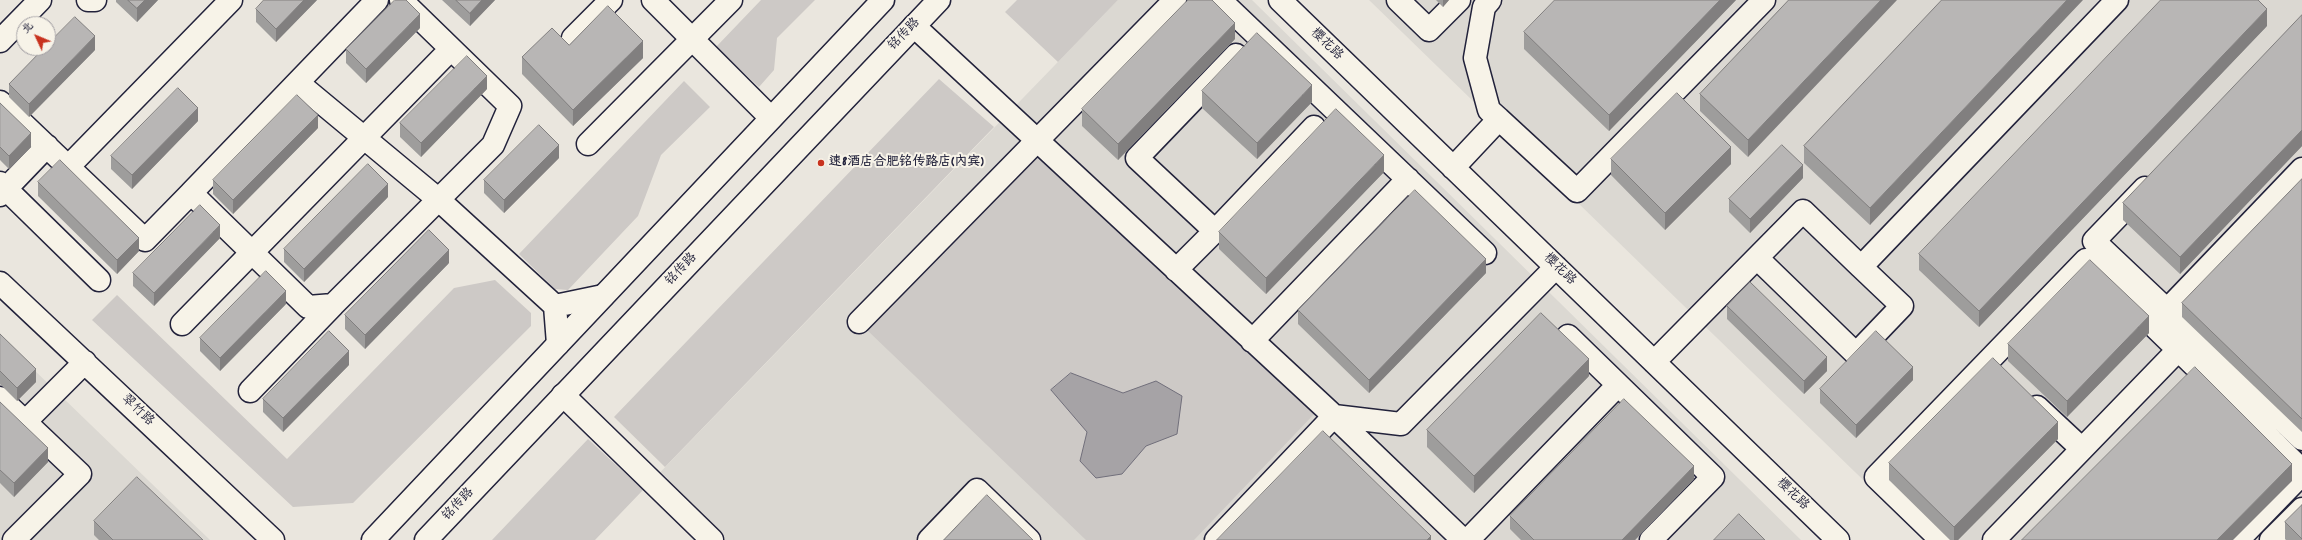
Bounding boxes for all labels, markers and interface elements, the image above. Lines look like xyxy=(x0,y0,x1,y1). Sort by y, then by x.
north arrow xyxy=(16,16,56,56)
street label: 铭传路 xyxy=(886,16,924,54)
text: 北 xyxy=(19,19,38,38)
street label: 樱花路 xyxy=(1307,26,1345,64)
place label: 速8酒店合肥铭传路店(内宾) xyxy=(829,155,984,171)
marker: 速8酒店合肥铭传路店(内宾) xyxy=(816,158,826,168)
street label: 铭传路 xyxy=(663,250,701,290)
street label: 樱花路 xyxy=(1540,251,1578,289)
street label: 翠竹路 xyxy=(117,392,157,430)
street label: 樱花路 xyxy=(1773,476,1811,514)
street label: 铭传路 xyxy=(440,485,478,525)

